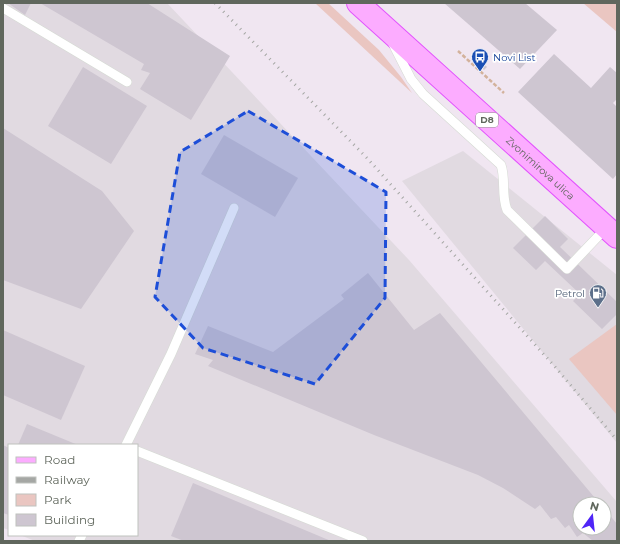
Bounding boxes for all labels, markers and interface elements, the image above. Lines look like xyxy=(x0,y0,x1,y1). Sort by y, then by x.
bus stop icon: Novi List xyxy=(470,47,490,72)
place label: Novi List xyxy=(493,51,536,64)
road number: D8 xyxy=(476,113,498,127)
street label: Zvonimirova ulica xyxy=(503,134,577,203)
fuel station icon: Petrol xyxy=(588,283,608,308)
place label: Petrol xyxy=(555,287,585,300)
legend xyxy=(8,444,138,536)
text: Road xyxy=(44,452,75,467)
text: Railway xyxy=(44,472,90,487)
text: Park xyxy=(44,492,72,507)
north arrow xyxy=(572,496,612,536)
text: N xyxy=(588,498,601,514)
text: Building xyxy=(44,512,95,527)

